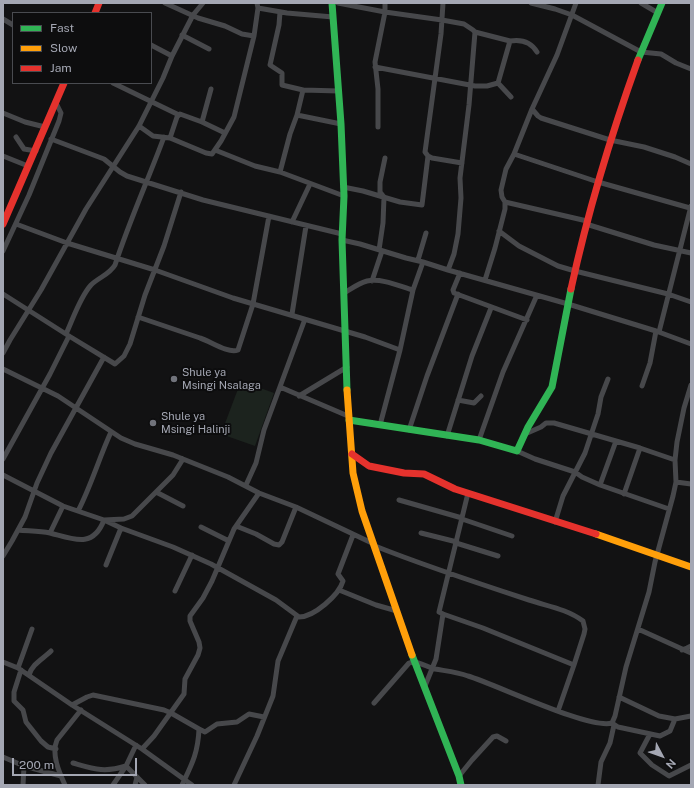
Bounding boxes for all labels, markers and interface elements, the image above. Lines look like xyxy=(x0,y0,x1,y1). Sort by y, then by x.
legend xyxy=(12,12,152,84)
text: Fast xyxy=(50,21,74,35)
text: Slow xyxy=(50,41,77,55)
text: Jam xyxy=(50,61,72,75)
place label: Shule ya Msingi Nsalaga xyxy=(182,366,261,392)
marker: Shule ya Msingi Nsalaga xyxy=(169,374,179,384)
place label: Shule ya Msingi Halinji xyxy=(161,410,230,436)
marker: Shule ya Msingi Halinji xyxy=(148,418,158,428)
north arrow xyxy=(642,736,682,776)
scale bar xyxy=(14,750,139,776)
text: N xyxy=(664,757,678,771)
text: 200 m xyxy=(19,758,54,772)

